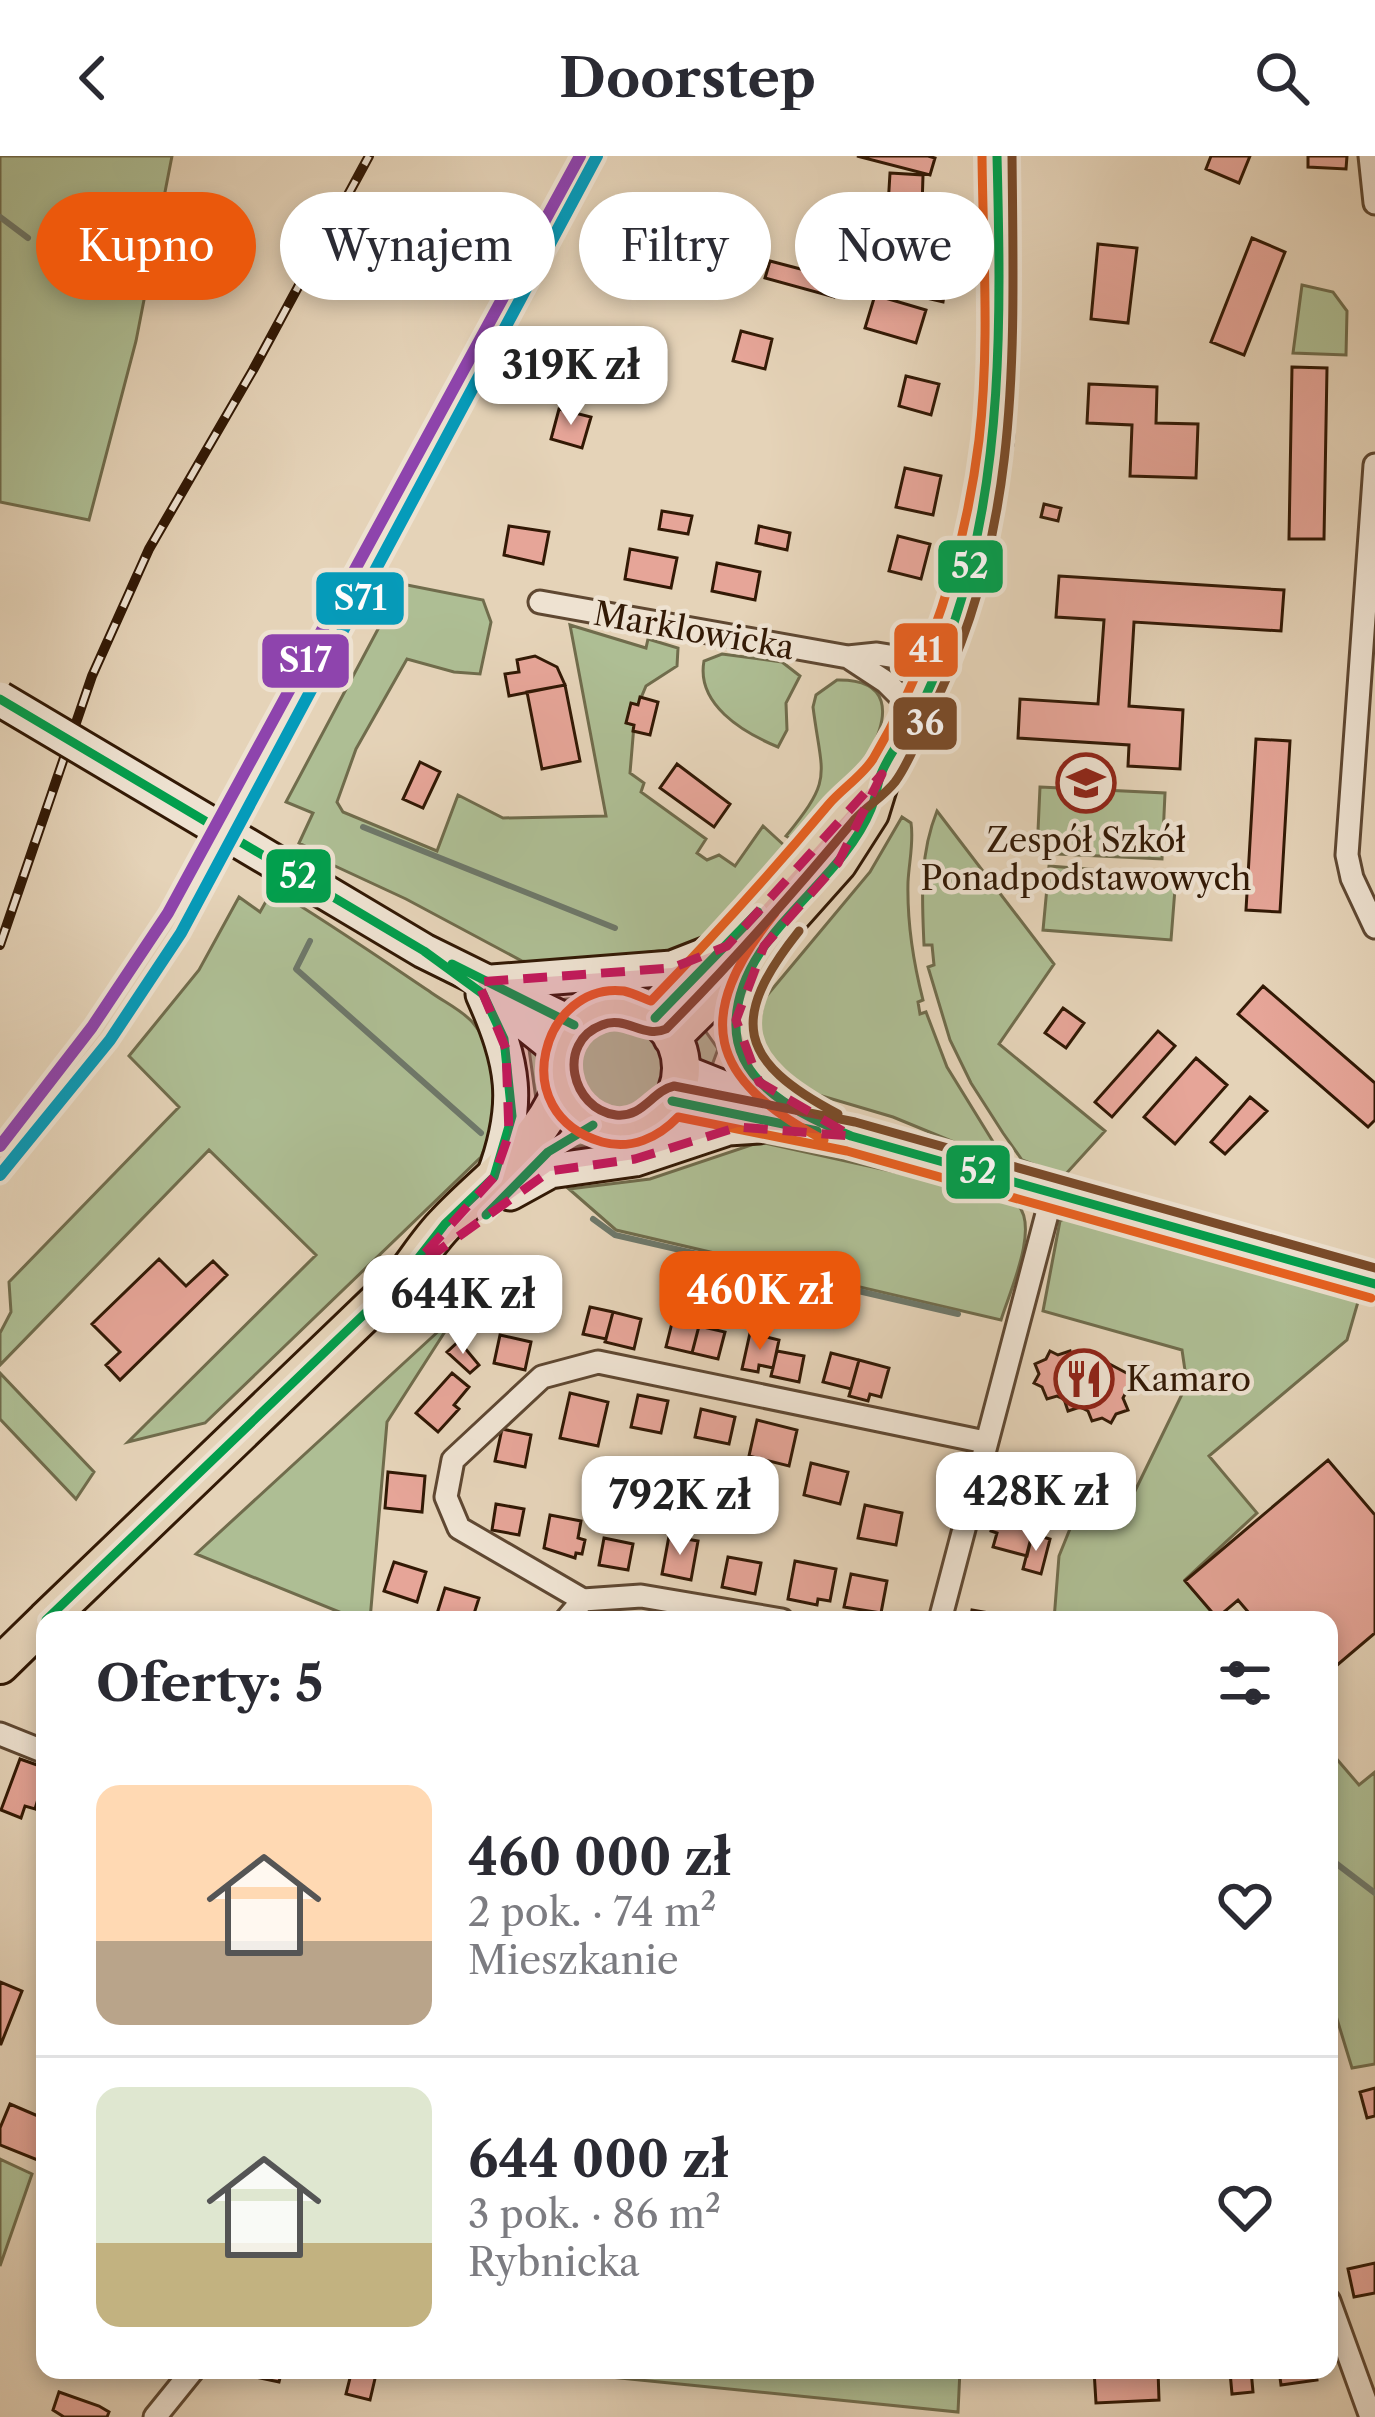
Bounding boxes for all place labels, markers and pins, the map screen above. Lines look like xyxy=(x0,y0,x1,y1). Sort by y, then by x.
pin: 319K zł xyxy=(460,326,682,428)
school or university icon: Zespół Szkół Ponadpodstawowych xyxy=(1055,752,1117,814)
place label: Zespół Szkół Ponadpodstawowych xyxy=(921,820,1251,899)
pin: 460K zł xyxy=(649,1251,871,1353)
pin: 644K zł xyxy=(352,1255,574,1357)
restaurant icon: Kamaro xyxy=(1053,1348,1115,1410)
place label: Kamaro xyxy=(1126,1359,1251,1400)
pin: 428K zł xyxy=(925,1452,1147,1554)
pin: 792K zł xyxy=(569,1456,791,1558)

